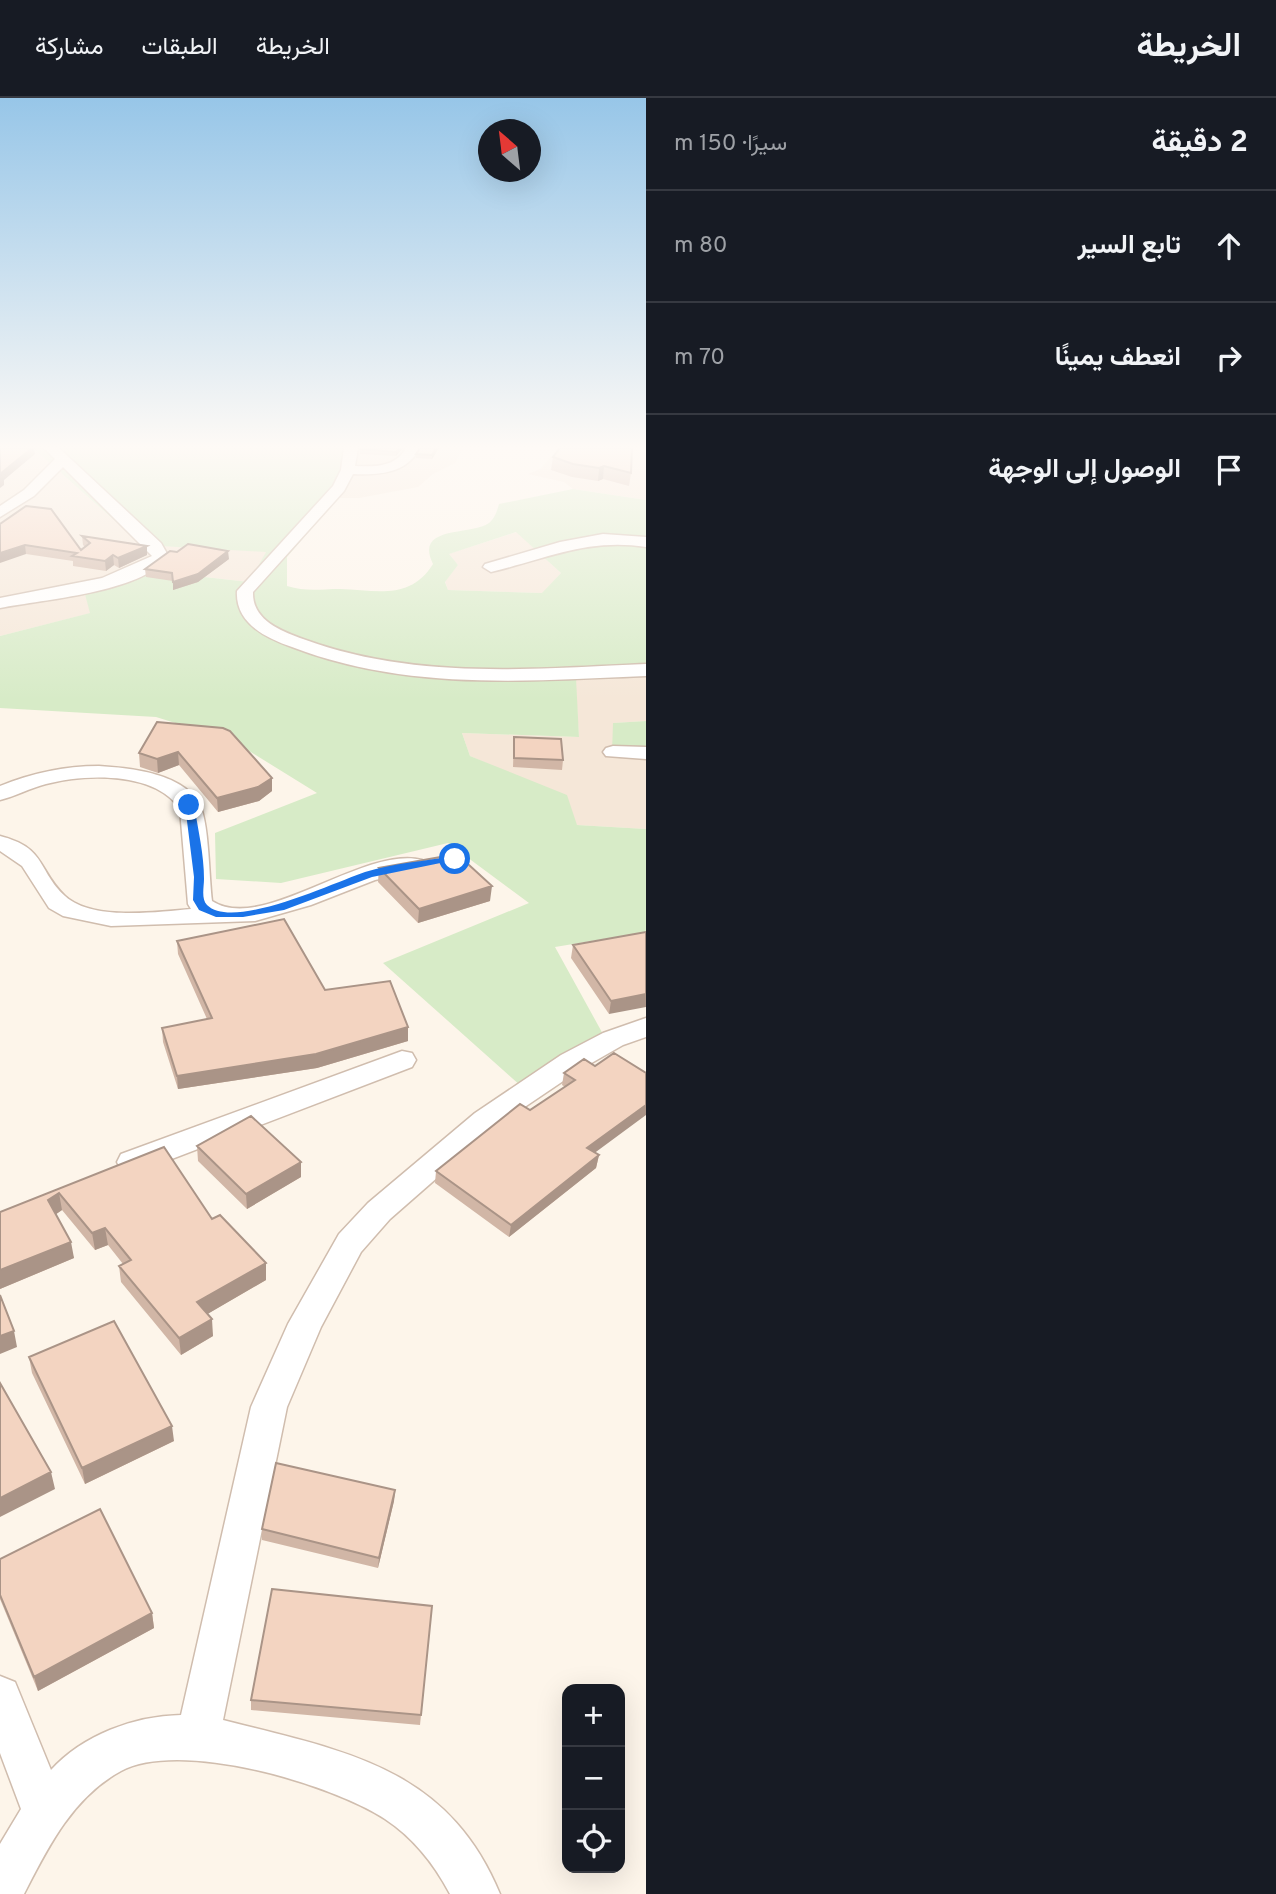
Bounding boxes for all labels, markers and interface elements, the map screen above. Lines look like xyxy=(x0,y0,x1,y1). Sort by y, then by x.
text: الخريطة xyxy=(1137,27,1241,69)
text: مشاركة xyxy=(35,33,103,63)
text: الطبقات xyxy=(141,33,218,63)
text: الخريطة xyxy=(256,33,330,63)
north arrow xyxy=(478,119,541,182)
text: 2 دقيقة xyxy=(1151,125,1248,162)
text: سيرًا · 150 m xyxy=(674,130,787,159)
icon: ahead xyxy=(1210,227,1248,265)
text: تابع السير xyxy=(1078,230,1181,263)
text: 80 m xyxy=(674,232,727,261)
icon: right xyxy=(1210,339,1248,377)
text: انعطف يمينًا xyxy=(1055,342,1181,375)
text: 70 m xyxy=(674,344,725,373)
icon: arrive xyxy=(1210,451,1248,489)
text: الوصول إلى الوجهة xyxy=(988,454,1181,487)
route end xyxy=(173,789,204,820)
route start xyxy=(439,843,470,874)
map controls xyxy=(562,1684,625,1873)
button: + xyxy=(562,1684,625,1747)
button: − xyxy=(562,1747,625,1810)
button: locate xyxy=(562,1810,625,1873)

